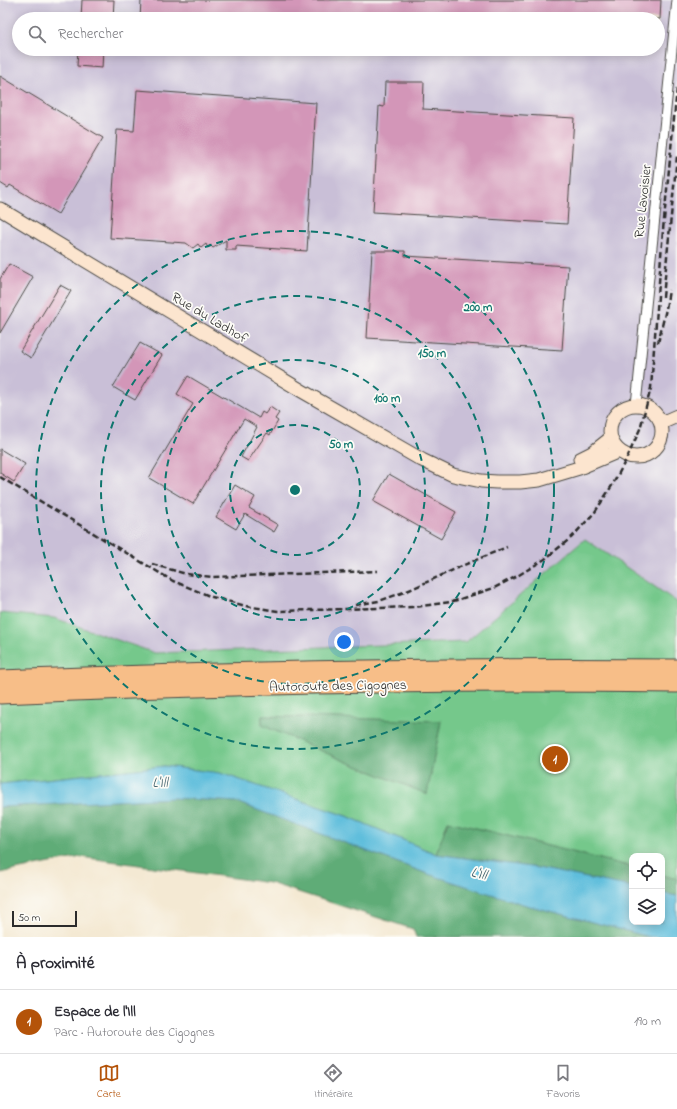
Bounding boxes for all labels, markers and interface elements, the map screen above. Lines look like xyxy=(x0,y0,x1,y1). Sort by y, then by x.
search box xyxy=(12,12,665,56)
icon: search xyxy=(26,23,48,45)
text: Rechercher xyxy=(58,23,123,45)
street label: Rue Lavoisier xyxy=(629,163,658,239)
street label: Rue du Ladhof xyxy=(167,287,252,350)
text: 200 m xyxy=(463,299,493,317)
text: 150 m xyxy=(418,345,447,363)
text: 100 m xyxy=(374,390,401,408)
text: 50 m xyxy=(329,436,354,454)
centre of rings xyxy=(288,483,302,497)
your location xyxy=(334,632,354,652)
street label: Autoroute des Cigognes xyxy=(269,675,407,699)
pin: 1 xyxy=(542,744,568,774)
water label: L'Ill xyxy=(152,772,170,794)
map controls xyxy=(629,853,665,925)
button: locate xyxy=(629,853,665,889)
water label: L'Ill xyxy=(468,861,491,887)
button: layers xyxy=(629,889,665,925)
scale bar xyxy=(12,909,77,928)
text: 50 m xyxy=(18,910,40,926)
text: À proximité xyxy=(16,951,94,976)
text: Espace de l'Ill xyxy=(54,1001,136,1023)
text: 1 xyxy=(27,1012,31,1031)
text: 190 m xyxy=(634,1012,661,1031)
text: Parc · Autoroute des Cigognes xyxy=(54,1023,215,1042)
tab: Carte xyxy=(97,1062,121,1102)
tab: Itinéraire xyxy=(314,1062,353,1102)
tab: Favoris xyxy=(546,1062,580,1102)

